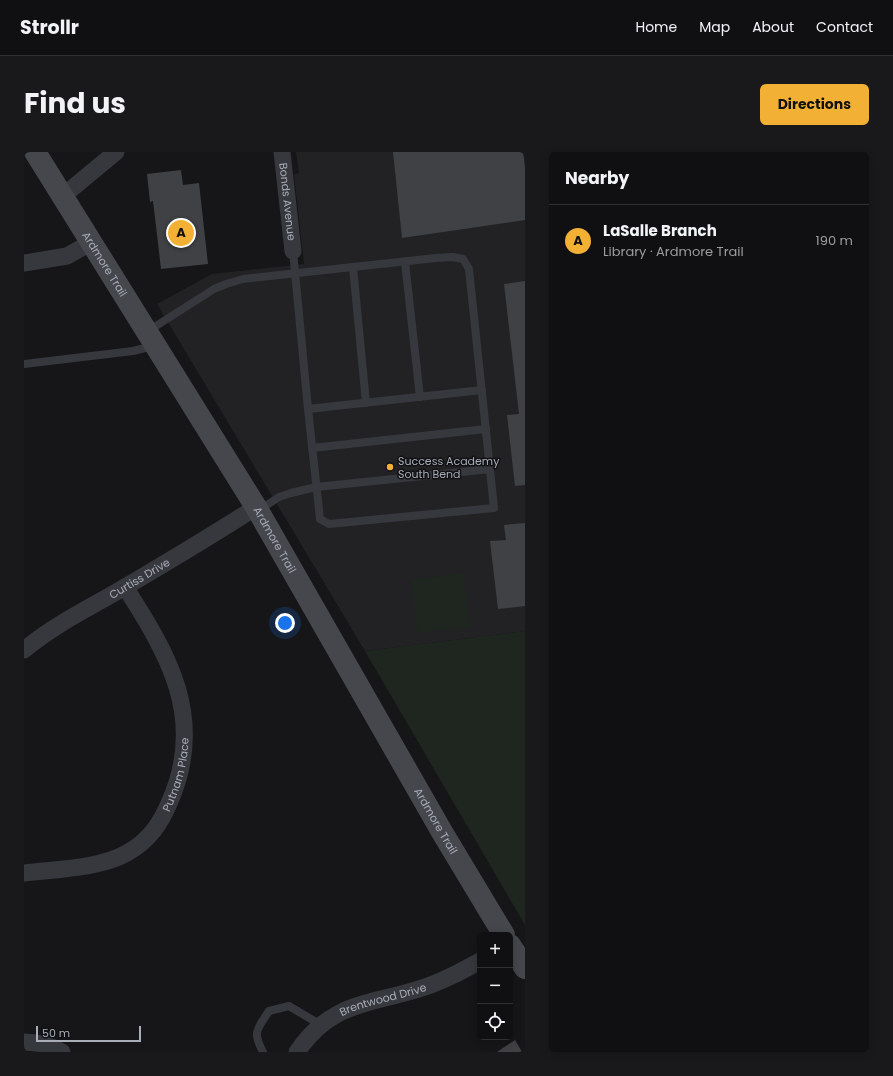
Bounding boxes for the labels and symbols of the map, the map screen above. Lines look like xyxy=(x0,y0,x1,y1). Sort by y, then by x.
street label: Bonds Avenue xyxy=(275,162,300,242)
pin: A xyxy=(168,218,194,248)
street label: Ardmore Trail xyxy=(78,228,131,300)
place label: Success Academy South Bend xyxy=(398,453,500,482)
marker: Success Academy South Bend xyxy=(385,462,395,472)
street label: Ardmore Trail xyxy=(249,504,300,576)
street label: Curtiss Drive xyxy=(106,554,173,603)
your location xyxy=(275,613,295,633)
street label: Putnam Place xyxy=(158,737,193,814)
street label: Ardmore Trail xyxy=(410,785,461,857)
street label: Brentwood Drive xyxy=(337,979,429,1020)
scale bar xyxy=(36,1024,141,1043)

